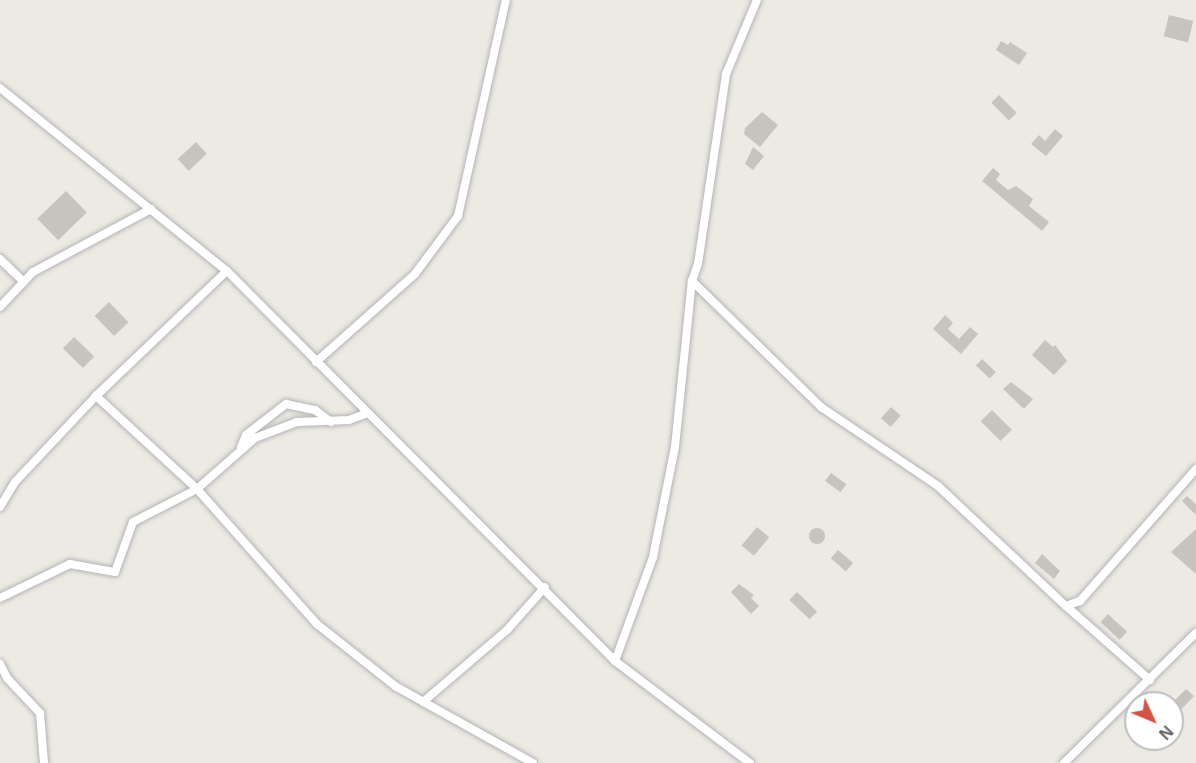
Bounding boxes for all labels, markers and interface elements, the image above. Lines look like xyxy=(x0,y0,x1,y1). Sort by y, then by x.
north arrow xyxy=(1124,691,1184,751)
text: N xyxy=(1156,722,1176,743)

